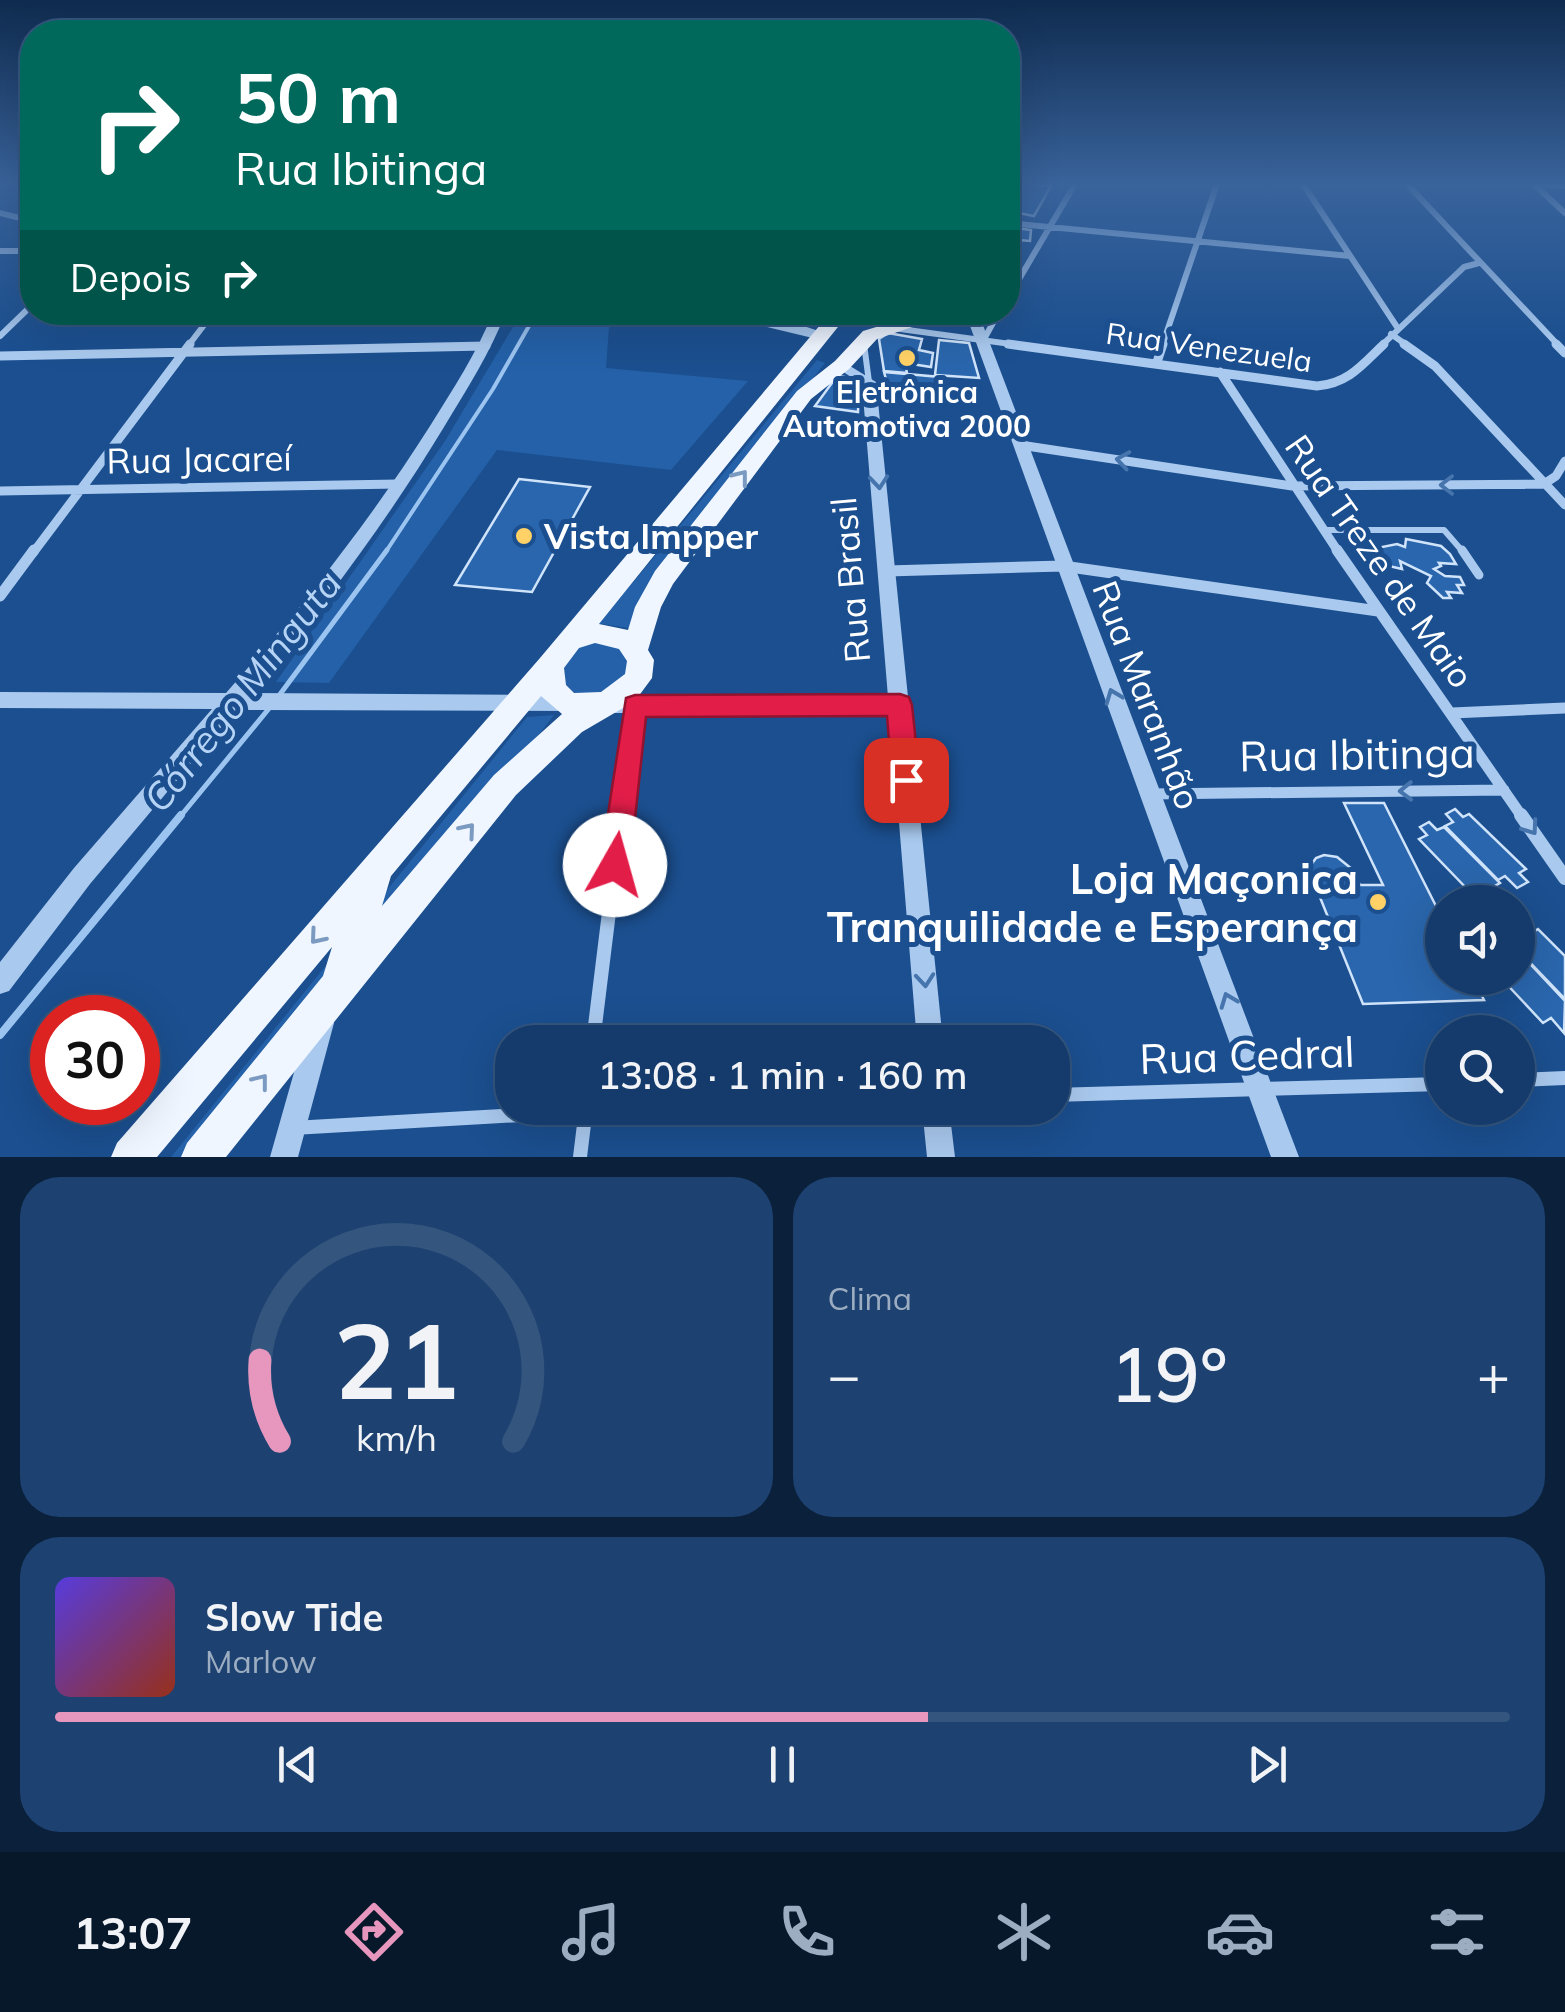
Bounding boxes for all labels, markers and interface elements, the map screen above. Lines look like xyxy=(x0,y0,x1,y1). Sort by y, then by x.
text: 50 m xyxy=(235,53,401,141)
icon: right xyxy=(70,60,200,190)
text: Rua Ibitinga xyxy=(235,140,487,196)
icon: right xyxy=(211,250,266,305)
text: Depois xyxy=(70,254,191,302)
street label: Rua Venezuela xyxy=(1104,314,1314,380)
marker: Eletrônica Automotiva 2000 xyxy=(896,347,918,369)
place label: Eletrônica Automotiva 2000 xyxy=(783,373,1031,445)
street label: Rua Treze de Maio xyxy=(1276,426,1484,696)
street label: Rua Jacareí xyxy=(106,435,294,483)
one-way arrow xyxy=(1115,451,1132,472)
one-way arrow xyxy=(729,470,746,488)
one-way arrow xyxy=(867,474,889,490)
one-way arrow xyxy=(1438,474,1454,495)
street label: Rua Brasil xyxy=(821,495,879,665)
place label: Vista Impper xyxy=(543,514,758,558)
marker: Vista Impper xyxy=(513,525,535,547)
water label: Córrego Minguta xyxy=(133,560,351,822)
street label: Rua Maranhão xyxy=(1083,575,1211,815)
one-way arrow xyxy=(1104,688,1125,705)
street label: Rua Ibitinga xyxy=(1239,725,1475,783)
pin xyxy=(864,738,949,823)
icon: arrive xyxy=(879,753,934,808)
one-way arrow xyxy=(1398,780,1414,802)
position arrow xyxy=(563,813,667,917)
one-way arrow xyxy=(1519,817,1537,836)
one-way arrow xyxy=(456,823,474,841)
place label: Loja Maçonica Tranquilidade e Esperança xyxy=(827,852,1358,953)
map controls xyxy=(1425,885,1535,1125)
button: sound xyxy=(1425,885,1535,995)
marker: Loja Maçonica Tranquilidade e Esperança xyxy=(1367,891,1389,913)
one-way arrow xyxy=(311,926,329,944)
one-way arrow xyxy=(913,972,935,988)
one-way arrow xyxy=(1219,992,1240,1009)
speed limit sign: 30 xyxy=(30,995,160,1125)
button: search xyxy=(1425,1015,1535,1125)
street label: Rua Cedral xyxy=(1139,1025,1355,1085)
text: 13:08 · 1 min · 160 m xyxy=(597,1051,968,1099)
one-way arrow xyxy=(249,1074,267,1092)
text: Clima xyxy=(828,1278,912,1318)
text: 21 xyxy=(334,1294,459,1425)
text: 19° xyxy=(1110,1327,1228,1421)
text: − xyxy=(828,1340,861,1409)
text: + xyxy=(1477,1340,1510,1409)
text: km/h xyxy=(356,1415,437,1460)
text: Slow Tide xyxy=(205,1593,383,1641)
text: Marlow xyxy=(205,1641,317,1681)
icon: previous xyxy=(270,1737,325,1792)
icon: pause xyxy=(755,1737,810,1792)
icon: next xyxy=(1240,1737,1295,1792)
icon: directions xyxy=(339,1897,409,1967)
icon: music xyxy=(556,1897,626,1967)
icon: phone xyxy=(772,1897,842,1967)
icon: climate xyxy=(989,1897,1059,1967)
icon: car xyxy=(1205,1897,1275,1967)
icon: filters xyxy=(1422,1897,1492,1967)
text: 13:07 xyxy=(73,1904,192,1960)

